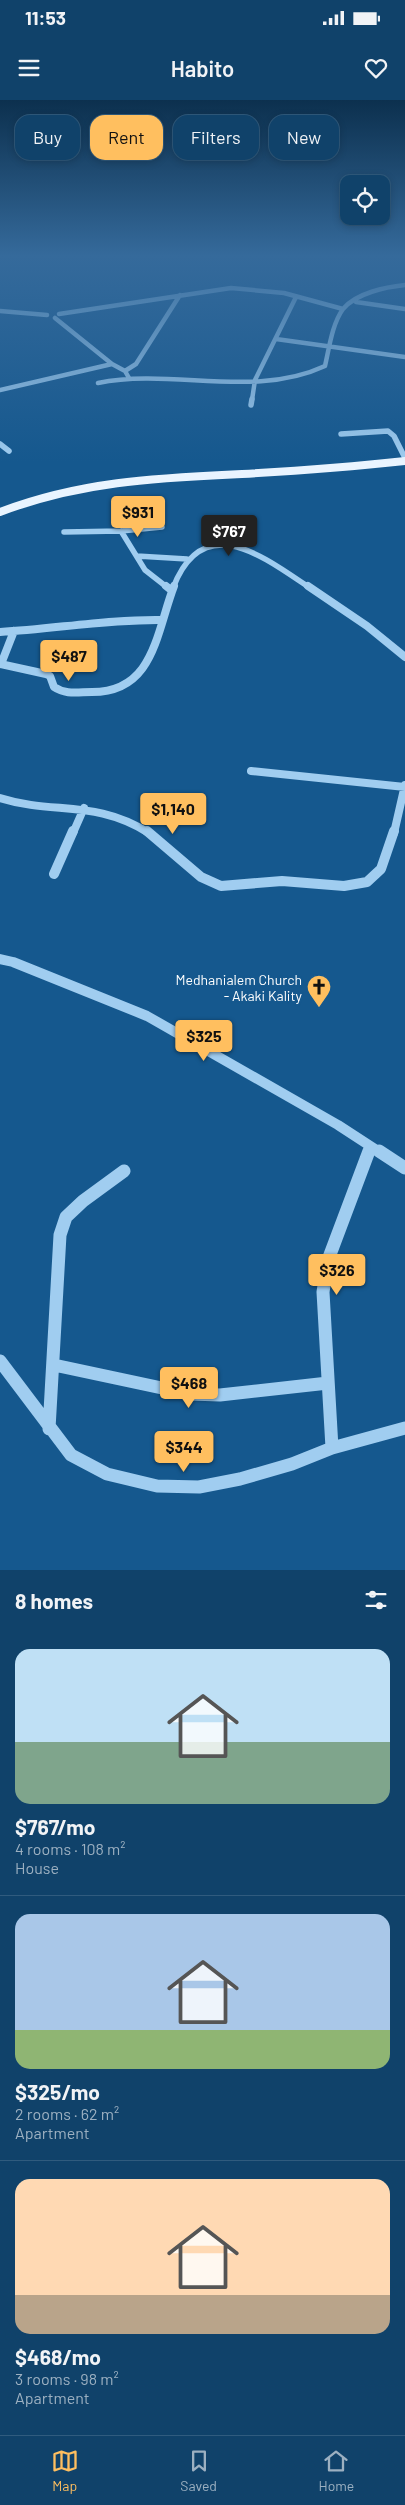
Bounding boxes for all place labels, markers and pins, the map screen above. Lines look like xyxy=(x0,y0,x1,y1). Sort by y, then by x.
pin: $931 xyxy=(108,496,168,538)
pin: $767 xyxy=(199,514,259,557)
pin: $487 xyxy=(39,640,99,682)
pin: $1,140 xyxy=(132,792,214,835)
place label: Medhanialem Church - Akaki Kality xyxy=(175,971,303,1004)
church icon: Medhanialem Church - Akaki Kality xyxy=(306,974,332,1008)
pin: $325 xyxy=(174,1020,234,1062)
pin: $326 xyxy=(307,1254,367,1296)
pin: $468 xyxy=(159,1366,219,1409)
pin: $344 xyxy=(154,1430,214,1473)

